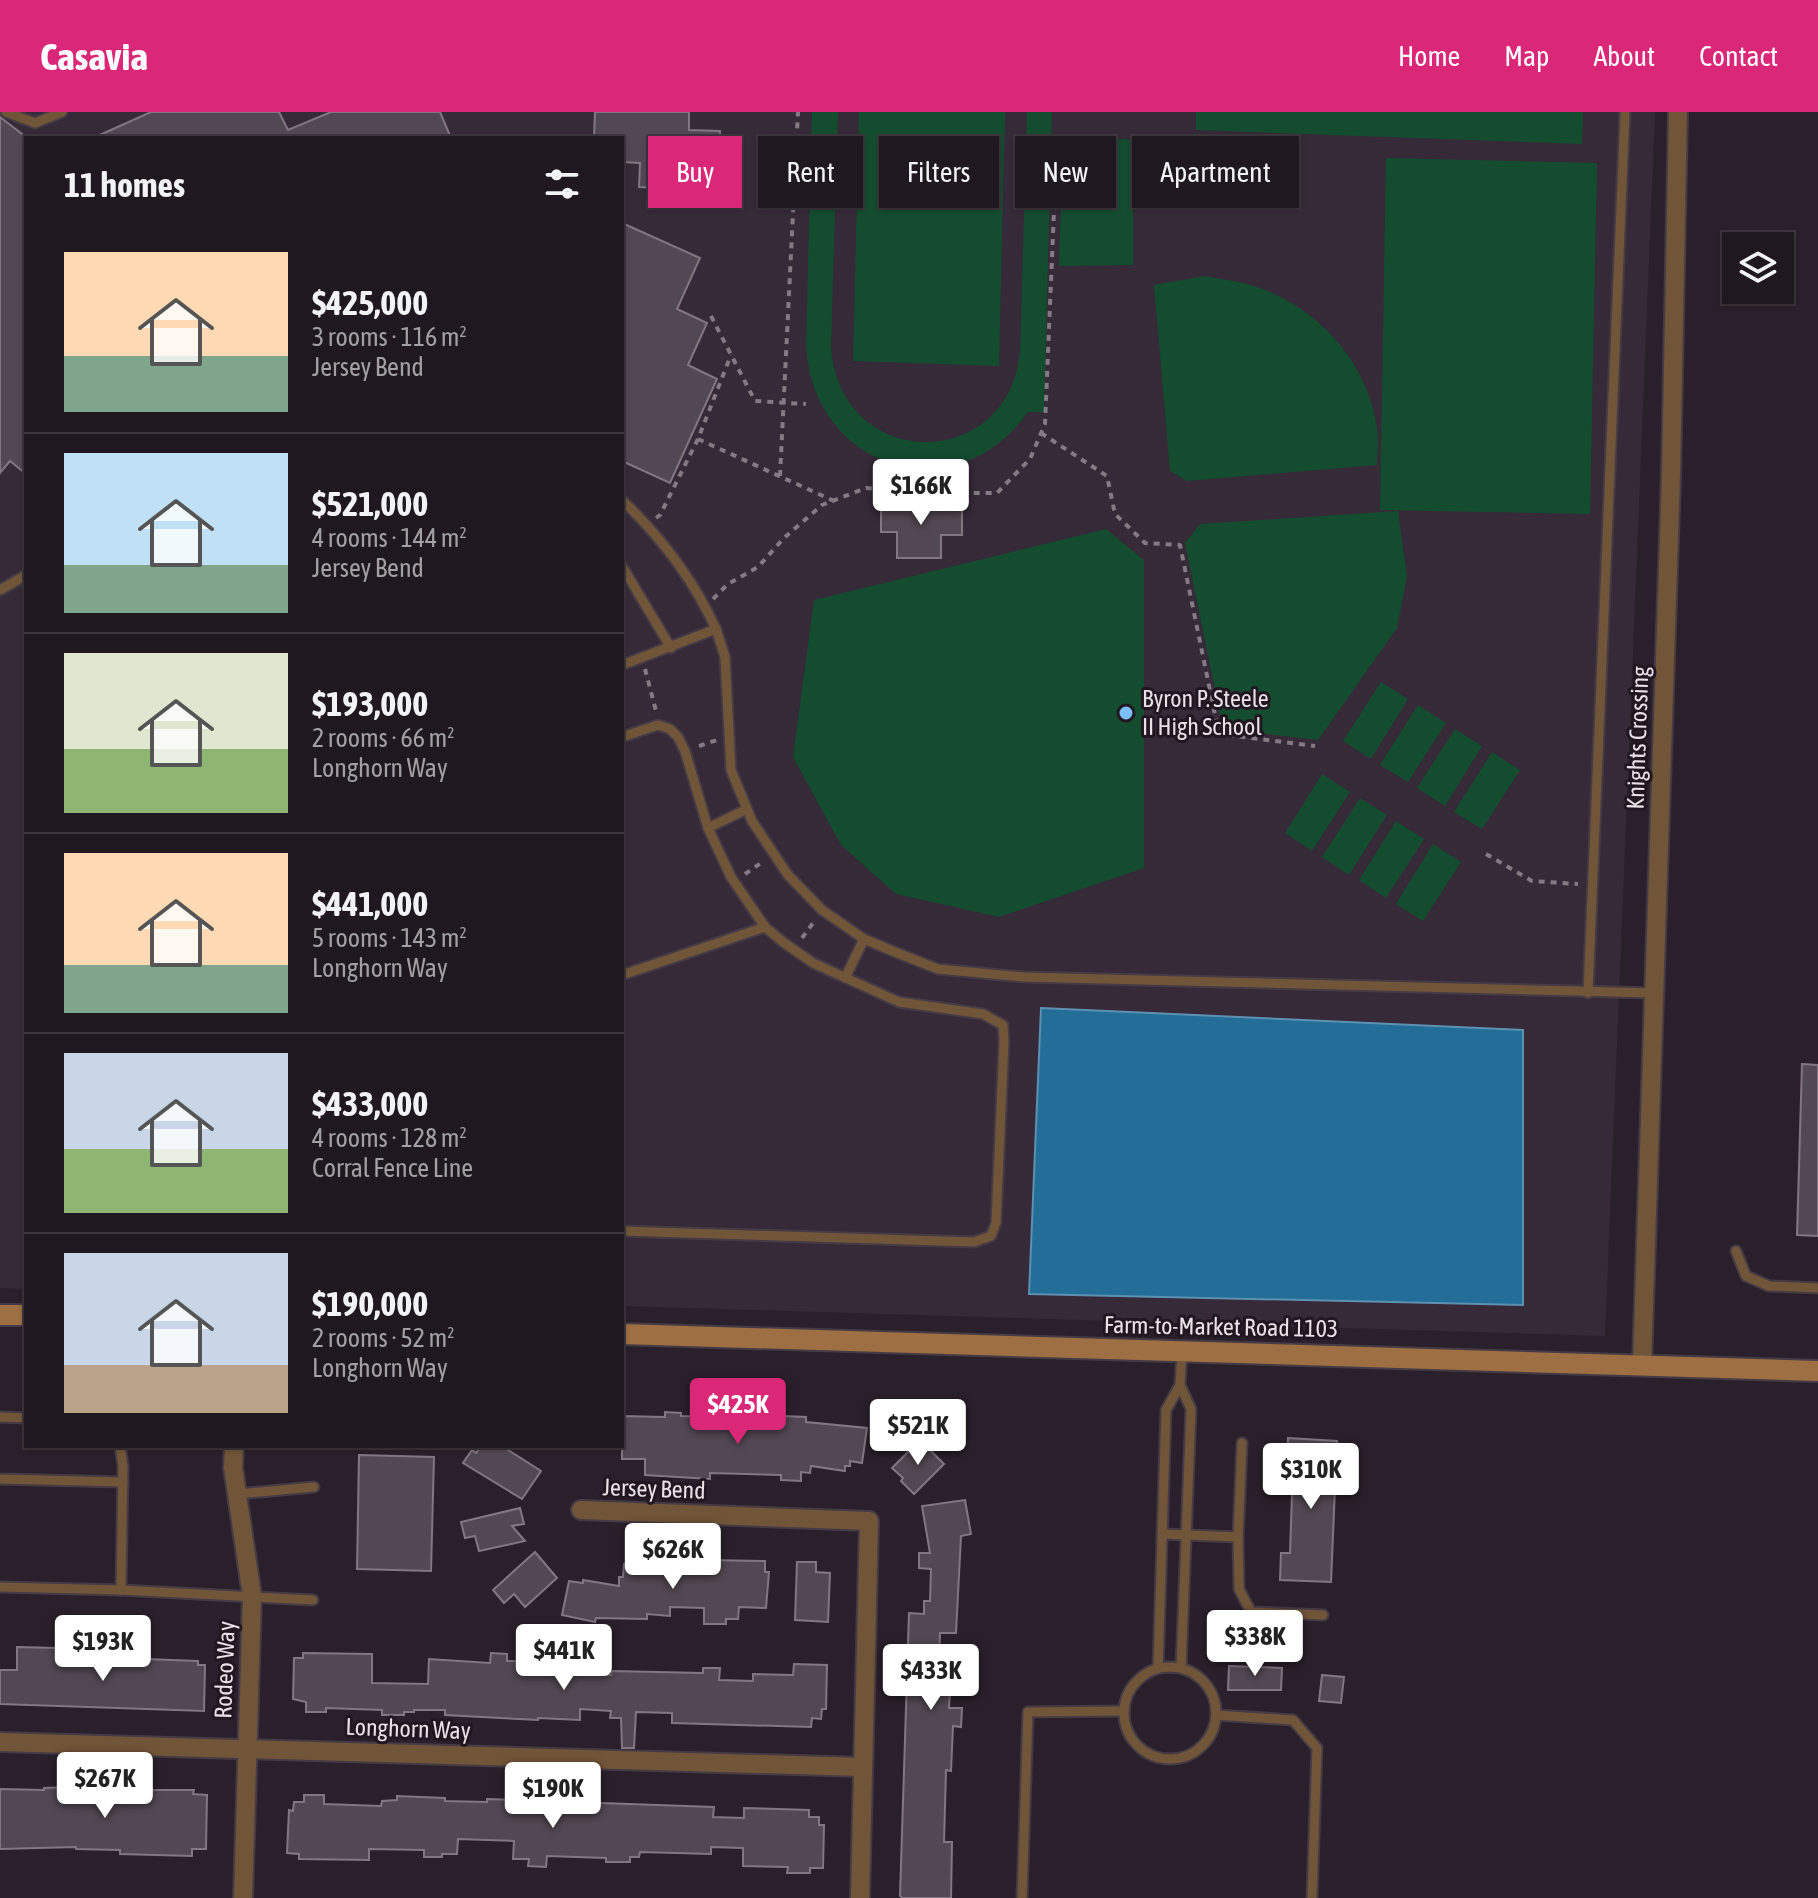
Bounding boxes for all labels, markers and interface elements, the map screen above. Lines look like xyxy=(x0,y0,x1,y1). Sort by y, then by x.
text: Casavia xyxy=(40,35,148,78)
text: Home xyxy=(1398,40,1460,72)
text: Map xyxy=(1504,40,1549,72)
text: About xyxy=(1593,40,1655,72)
text: Contact xyxy=(1699,40,1778,72)
chip: Buy xyxy=(648,136,742,208)
chip: Rent xyxy=(758,136,863,208)
chip: Filters xyxy=(879,136,999,208)
chip: New xyxy=(1015,136,1116,208)
chip: Apartment xyxy=(1132,136,1299,208)
icon: filters xyxy=(540,162,584,206)
text: 11 homes xyxy=(64,165,185,204)
map controls xyxy=(1722,232,1794,304)
button: layers xyxy=(1722,232,1794,304)
text: $425,000 xyxy=(312,283,428,322)
icon: home xyxy=(128,284,224,380)
text: 3 rooms · 116 m² xyxy=(312,322,467,352)
text: Jersey Bend xyxy=(312,352,424,382)
pin: $166K xyxy=(865,459,977,527)
text: $166K xyxy=(891,470,951,500)
text: $521,000 xyxy=(312,484,428,523)
icon: home xyxy=(128,485,224,581)
text: 4 rooms · 144 m² xyxy=(312,523,467,553)
text: Jersey Bend xyxy=(312,553,424,583)
street label: Knights Crossing xyxy=(1622,665,1654,810)
text: $193,000 xyxy=(312,684,428,723)
icon: home xyxy=(128,685,224,781)
place label: Byron P. Steele II High School xyxy=(1142,685,1269,740)
marker: Byron P. Steele II High School xyxy=(1117,704,1135,722)
text: 2 rooms · 66 m² xyxy=(312,723,454,753)
text: Longhorn Way xyxy=(312,753,448,783)
text: $441,000 xyxy=(312,884,428,923)
icon: home xyxy=(128,885,224,981)
text: 5 rooms · 143 m² xyxy=(312,923,467,953)
text: Longhorn Way xyxy=(312,953,448,983)
text: $433,000 xyxy=(312,1084,428,1123)
icon: home xyxy=(128,1085,224,1181)
text: 4 rooms · 128 m² xyxy=(312,1123,467,1153)
text: Corral Fence Line xyxy=(312,1153,473,1183)
text: $190,000 xyxy=(312,1284,428,1323)
icon: home xyxy=(128,1285,224,1381)
street label: Farm-to-Market Road 1103 xyxy=(1104,1311,1338,1342)
text: 2 rooms · 52 m² xyxy=(312,1323,454,1353)
text: Longhorn Way xyxy=(312,1353,448,1383)
pin: $425K xyxy=(682,1378,794,1446)
text: $425K xyxy=(708,1389,768,1419)
pin: $521K xyxy=(862,1399,974,1467)
text: $521K xyxy=(888,1410,948,1440)
pin: $310K xyxy=(1255,1443,1367,1511)
text: $310K xyxy=(1281,1454,1341,1484)
street label: Jersey Bend xyxy=(602,1473,706,1504)
pin: $626K xyxy=(617,1523,729,1591)
text: $626K xyxy=(643,1534,703,1564)
pin: $338K xyxy=(1199,1610,1311,1678)
pin: $193K xyxy=(47,1615,159,1683)
street label: Rodeo Way xyxy=(209,1621,240,1719)
text: $338K xyxy=(1225,1621,1285,1651)
pin: $441K xyxy=(508,1624,620,1692)
text: $193K xyxy=(73,1626,133,1656)
text: $441K xyxy=(534,1635,594,1665)
pin: $433K xyxy=(875,1644,987,1712)
text: $433K xyxy=(901,1655,961,1685)
street label: Longhorn Way xyxy=(345,1713,471,1744)
pin: $267K xyxy=(49,1752,161,1820)
pin: $190K xyxy=(497,1762,609,1830)
text: $267K xyxy=(75,1763,135,1793)
text: $190K xyxy=(523,1773,583,1803)

